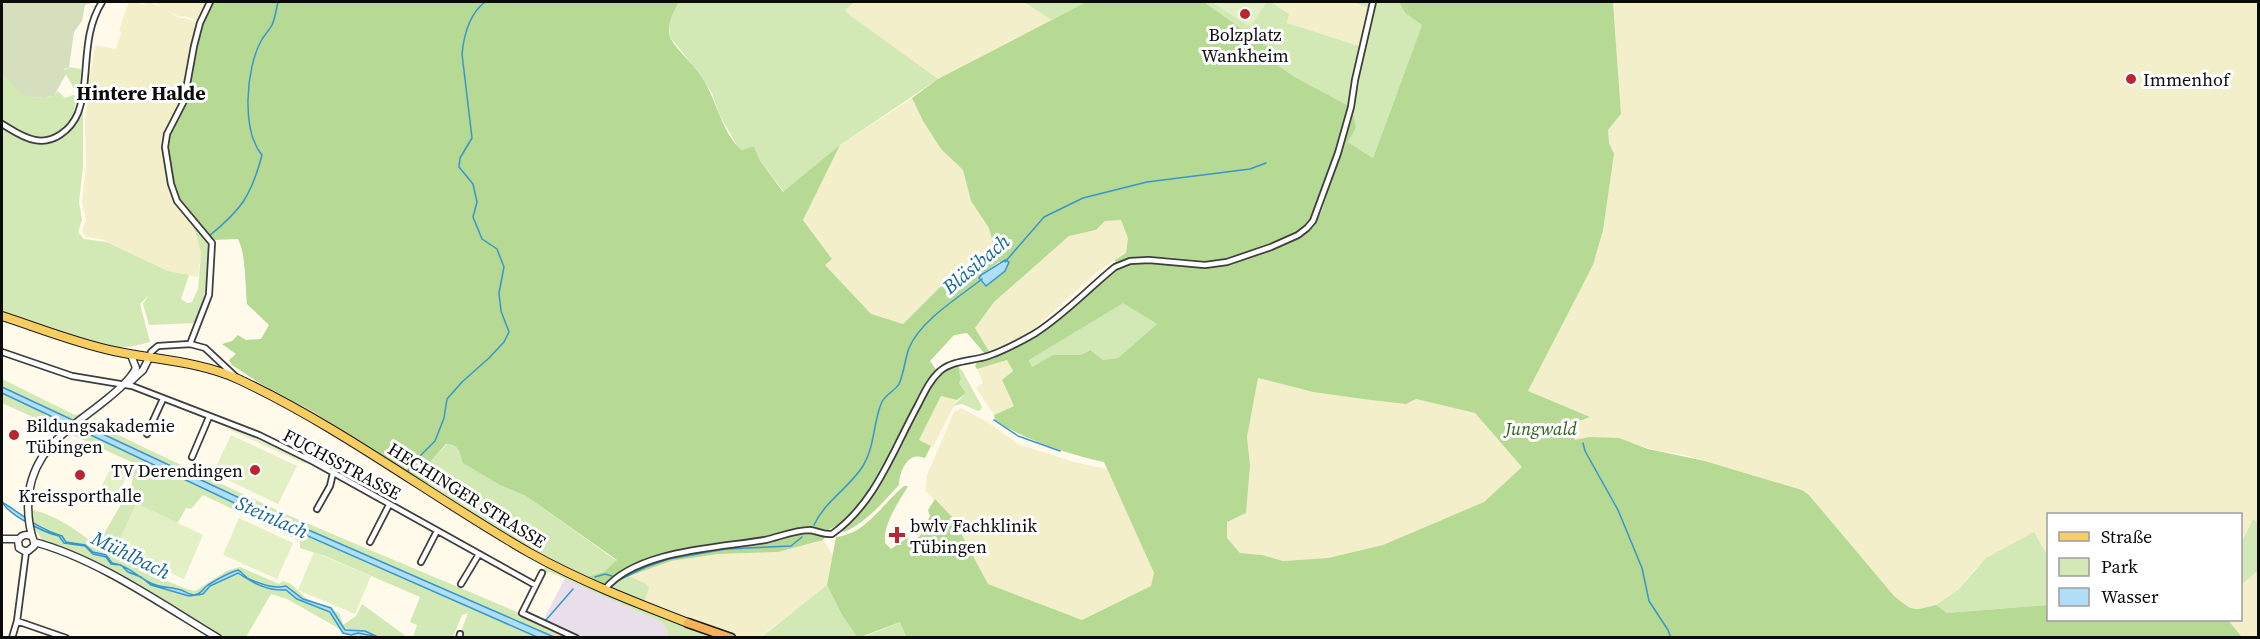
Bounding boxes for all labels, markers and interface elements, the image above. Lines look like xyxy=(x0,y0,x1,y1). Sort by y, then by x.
marker: Bolzplatz Wankheim xyxy=(1238,7,1252,21)
place label: Bolzplatz Wankheim xyxy=(1201,22,1289,68)
place label: Immenhof xyxy=(2143,67,2231,92)
marker: Immenhof xyxy=(2124,72,2138,86)
district label: Hintere Halde xyxy=(76,79,206,107)
water label: Bläsibach xyxy=(936,227,1016,301)
place label: Bildungsakademie Tübingen xyxy=(26,413,175,459)
park label: Jungwald xyxy=(1502,416,1577,441)
street label: FUCHSSTRASSE xyxy=(279,422,405,506)
marker: Bildungsakademie Tübingen xyxy=(7,428,21,442)
street label: HECHINGER STRASSE xyxy=(383,436,551,554)
place label: TV Derendingen xyxy=(111,458,243,483)
marker: TV Derendingen xyxy=(248,463,262,477)
marker: Kreissporthalle xyxy=(73,468,87,482)
place label: Kreissporthalle xyxy=(18,483,142,508)
water label: Steinlach xyxy=(232,489,313,545)
place label: bwlv Fachklinik Tübingen xyxy=(910,513,1037,559)
legend xyxy=(2047,513,2242,621)
water label: Mühlbach xyxy=(86,524,175,586)
text: Straße xyxy=(2101,524,2152,549)
marker: bwlv Fachklinik Tübingen xyxy=(888,526,906,544)
text: Park xyxy=(2101,554,2138,579)
text: Wasser xyxy=(2101,584,2159,609)

